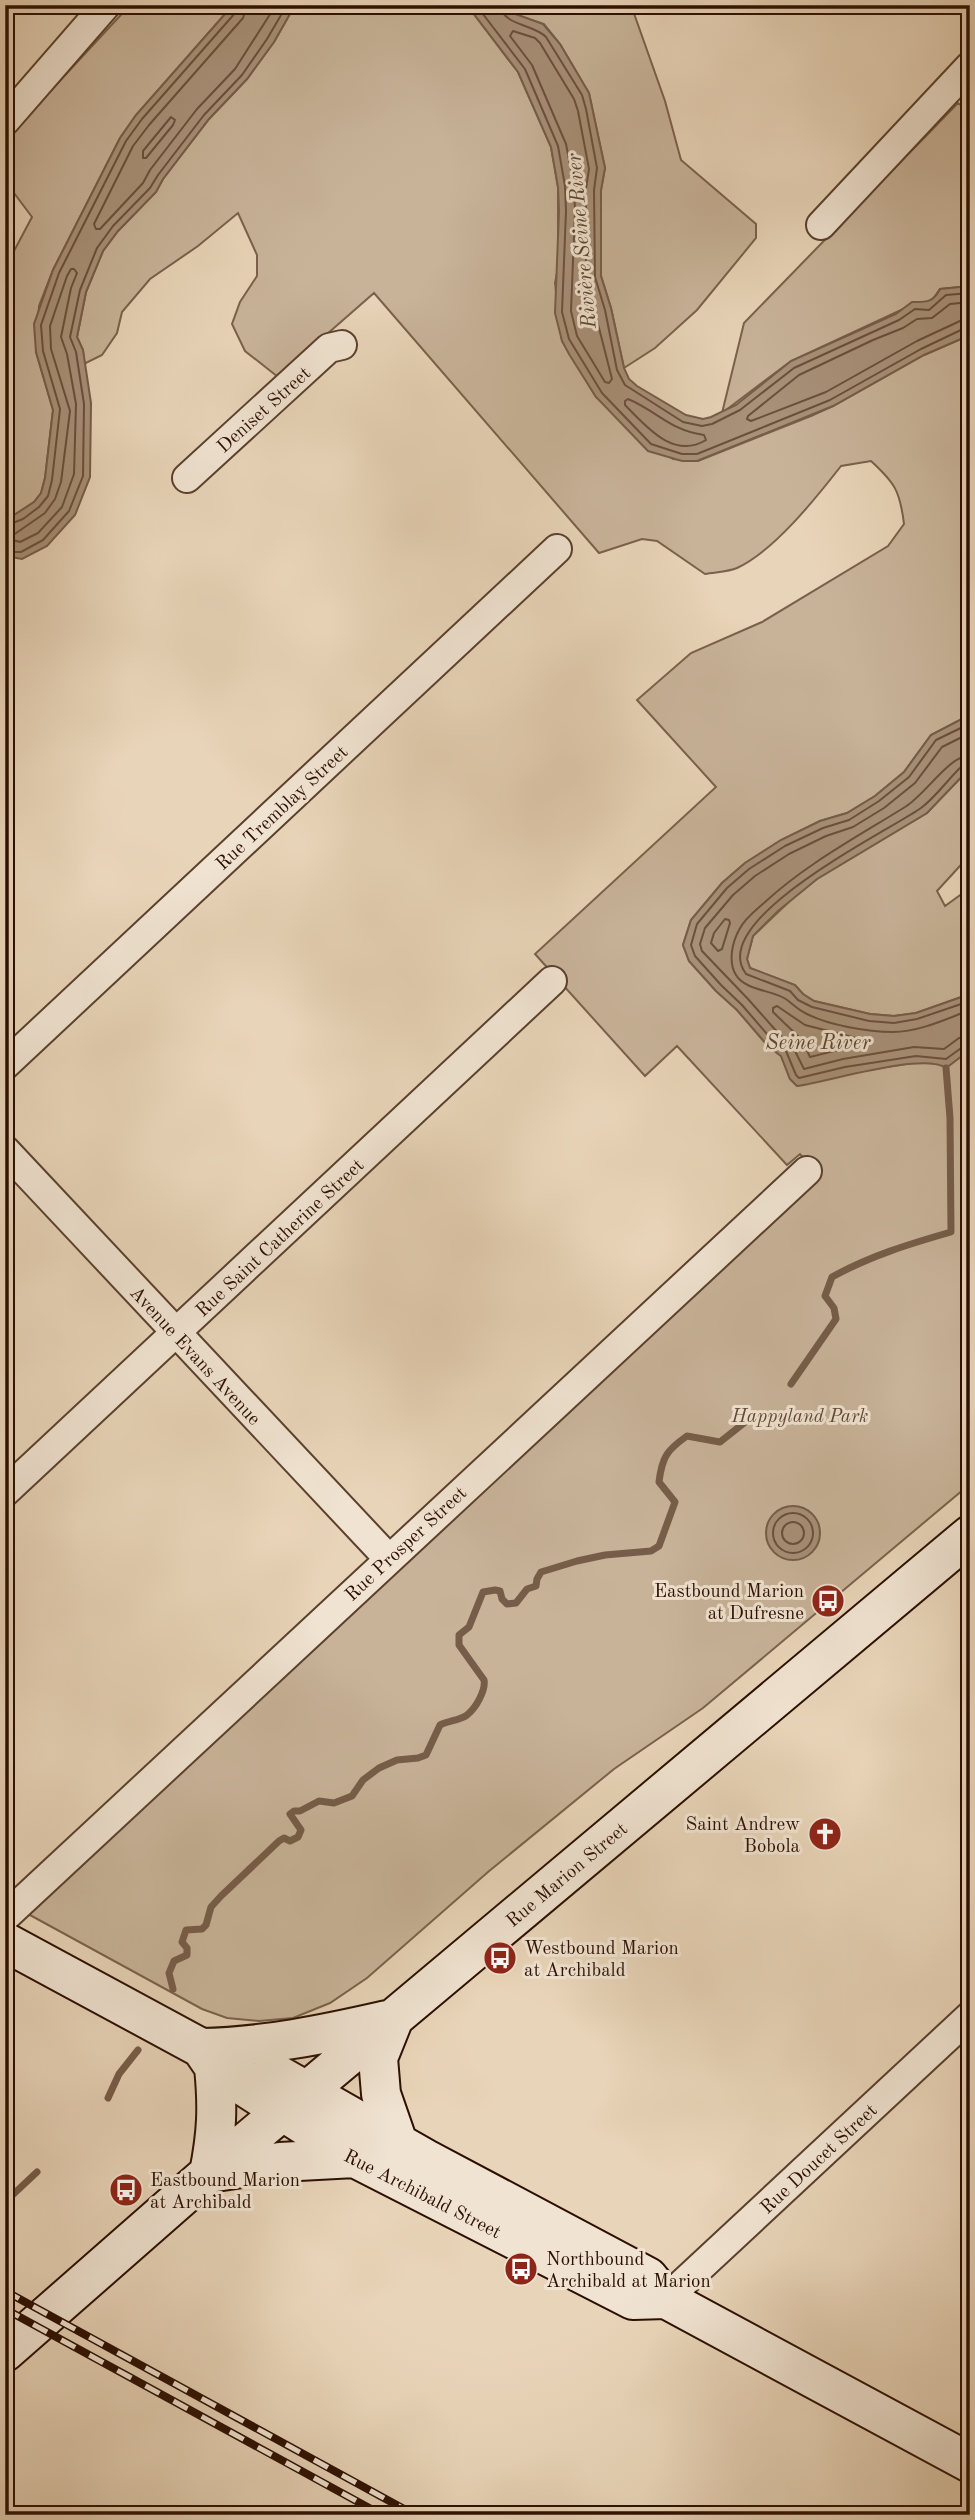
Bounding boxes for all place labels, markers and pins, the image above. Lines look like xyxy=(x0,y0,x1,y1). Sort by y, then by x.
bus stop icon: Eastbound Marion at Dufresne xyxy=(809,1582,847,1620)
place label: Eastbound Marion at Dufresne xyxy=(654,1583,804,1624)
church icon: Saint Andrew Bobola xyxy=(806,1815,844,1853)
place label: Saint Andrew Bobola xyxy=(686,1816,801,1857)
bus stop icon: Westbound Marion at Archibald xyxy=(481,1939,519,1977)
place label: Westbound Marion at Archibald xyxy=(524,1940,679,1981)
bus stop icon: Eastbound Marion at Archibald xyxy=(107,2171,145,2209)
place label: Eastbound Marion at Archibald xyxy=(150,2172,300,2213)
bus stop icon: Northbound Archibald at Marion xyxy=(502,2250,540,2288)
place label: Northbound Archibald at Marion xyxy=(546,2251,711,2292)

